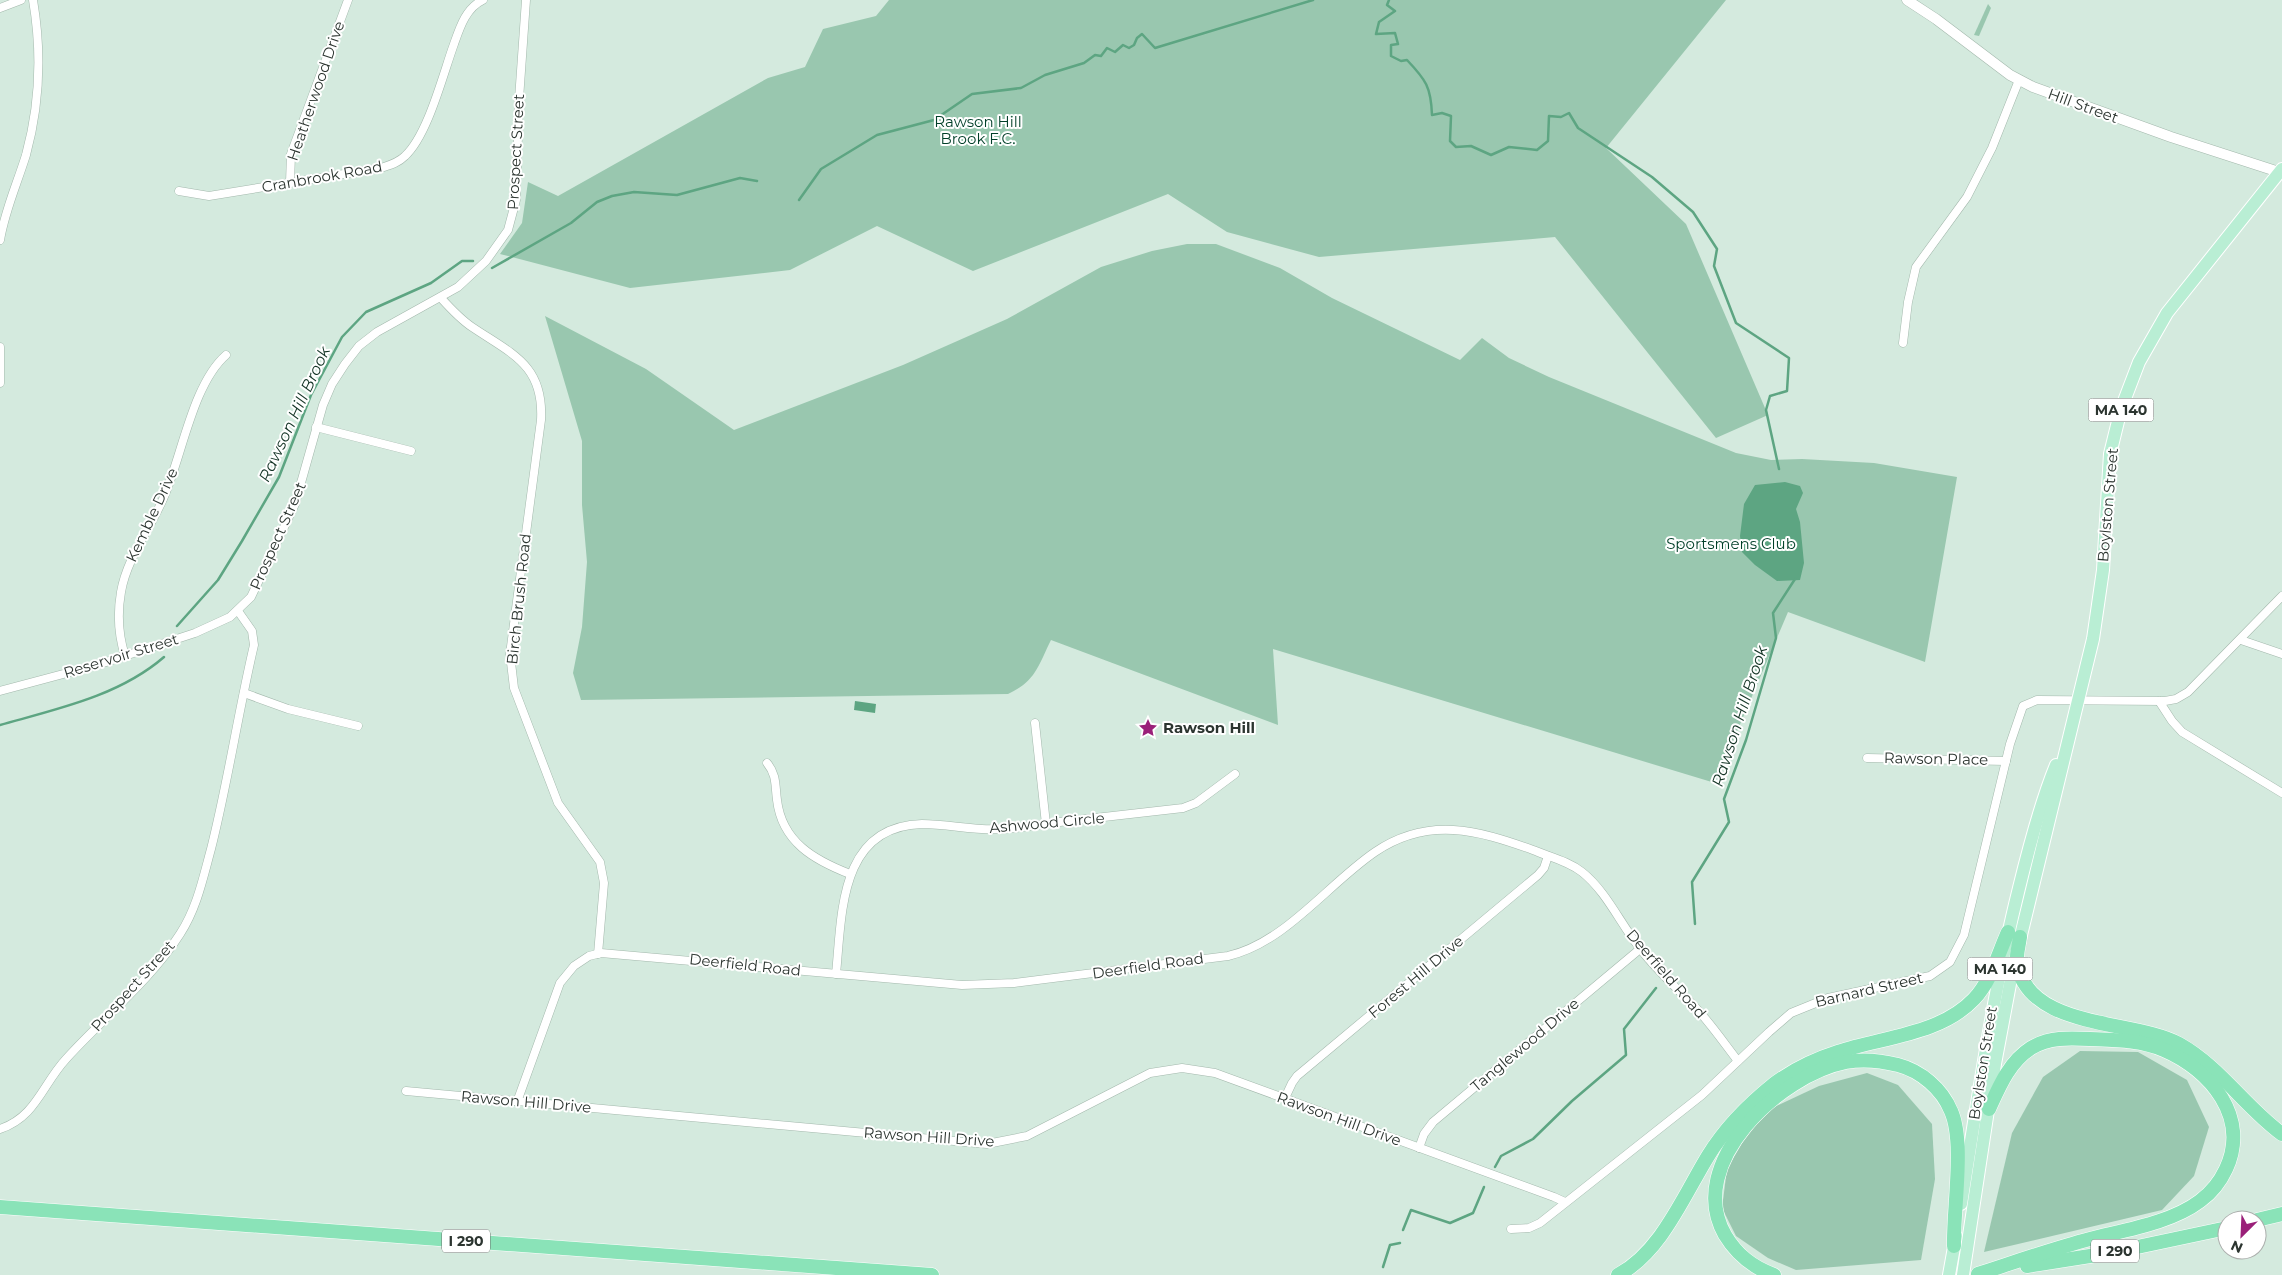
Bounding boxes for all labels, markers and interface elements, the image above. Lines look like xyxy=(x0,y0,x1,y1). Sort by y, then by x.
street label: Heatherwood Drive xyxy=(283,18,348,163)
street label: Hill Street xyxy=(2045,84,2121,127)
street label: Prospect Street xyxy=(503,93,528,210)
park label: Rawson Hill Brook F.C. xyxy=(934,112,1022,148)
street label: Cranbrook Road xyxy=(260,157,384,196)
water label: Rawson Hill Brook xyxy=(255,342,335,485)
road number: MA 140 xyxy=(2088,398,2154,422)
street label: Boylston Street xyxy=(2093,447,2122,563)
street label: Kemble Drive xyxy=(121,465,182,565)
street label: Prospect Street xyxy=(245,479,310,593)
street label: Birch Brush Road xyxy=(502,533,535,665)
park label: Sportsmens Club xyxy=(1666,534,1796,553)
street label: Reservoir Street xyxy=(61,629,181,682)
water label: Rawson Hill Brook xyxy=(1708,642,1772,789)
place icon: Rawson Hill xyxy=(1137,717,1159,739)
place label: Rawson Hill xyxy=(1163,718,1255,737)
street label: Rawson Place xyxy=(1884,748,1988,769)
street label: Ashwood Circle xyxy=(988,808,1105,837)
street label: Deerfield Road xyxy=(1622,925,1710,1022)
street label: Forest Hill Drive xyxy=(1364,931,1467,1022)
street label: Prospect Street xyxy=(87,936,179,1035)
street label: Deerfield Road xyxy=(1091,948,1205,983)
street label: Deerfield Road xyxy=(688,949,802,980)
road number: MA 140 xyxy=(1968,958,2032,981)
street label: Barnard Street xyxy=(1813,968,1925,1011)
street label: Tanglewood Drive xyxy=(1467,994,1583,1095)
street label: Boylston Street xyxy=(1964,1005,2001,1121)
street label: Rawson Hill Drive xyxy=(460,1086,592,1117)
street label: Rawson Hill Drive xyxy=(1274,1087,1404,1150)
street label: Rawson Hill Drive xyxy=(863,1122,995,1151)
north arrow xyxy=(2217,1210,2267,1260)
road number: I 290 xyxy=(442,1230,490,1252)
text: N xyxy=(2228,1236,2246,1257)
road number: I 290 xyxy=(2091,1240,2139,1262)

